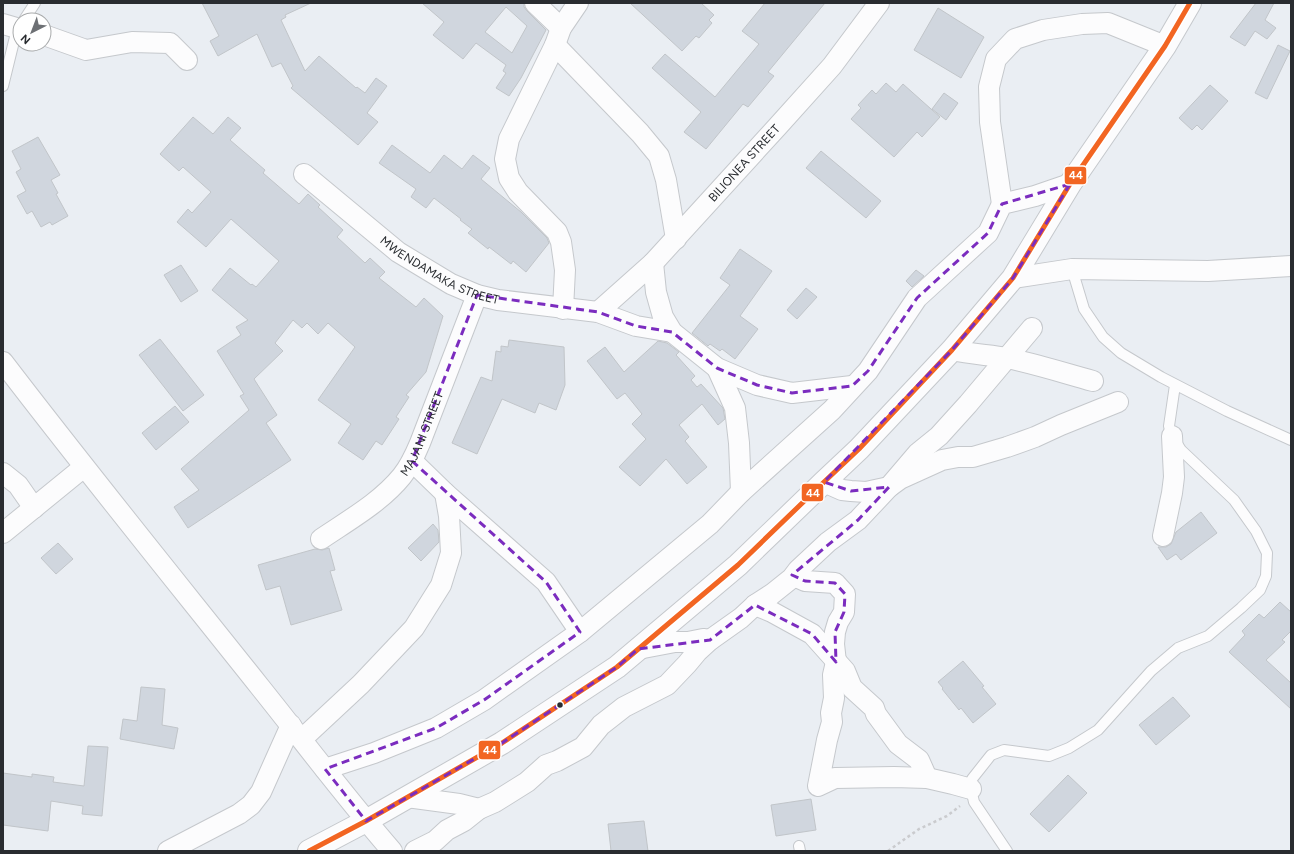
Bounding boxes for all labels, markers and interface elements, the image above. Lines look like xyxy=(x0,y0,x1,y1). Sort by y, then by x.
north arrow xyxy=(12,12,52,52)
text: N xyxy=(18,31,33,47)
street label: BILIONEA STREET xyxy=(706,121,783,204)
line badge: 44 xyxy=(1064,166,1087,185)
text: 44 xyxy=(1069,169,1083,182)
street label: MWENDAMAKA STREET xyxy=(377,233,501,307)
street label: MAJANI STREET xyxy=(397,389,446,479)
line badge: 44 xyxy=(801,483,824,502)
text: 44 xyxy=(806,487,820,500)
unlabelled marker xyxy=(555,700,565,710)
line badge: 44 xyxy=(478,740,501,760)
text: 44 xyxy=(483,744,497,757)

